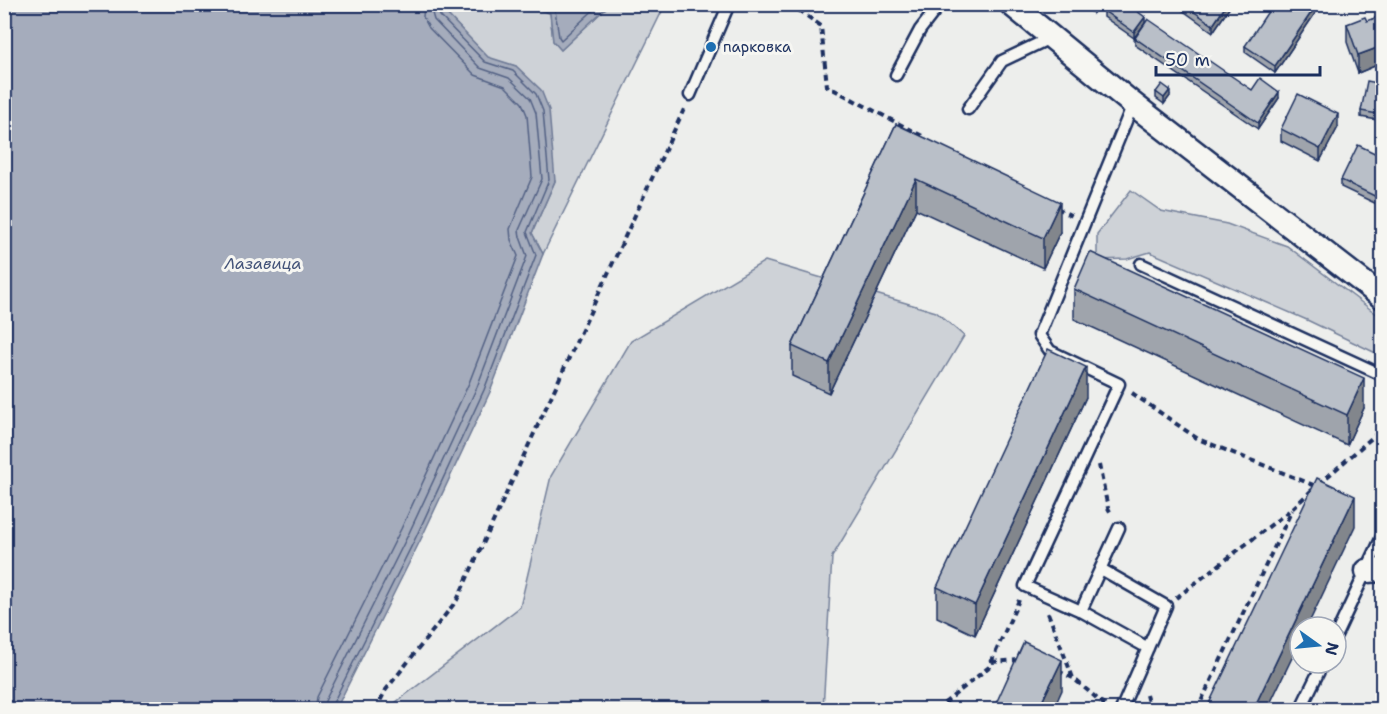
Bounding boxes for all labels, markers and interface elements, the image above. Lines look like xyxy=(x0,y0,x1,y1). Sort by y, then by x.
place label: парковка xyxy=(723,37,792,57)
scale bar xyxy=(1156,39,1320,77)
marker: парковка xyxy=(704,40,718,54)
text: 50 m xyxy=(1165,48,1210,72)
water label: Лазавица xyxy=(224,253,302,274)
north arrow xyxy=(1288,615,1348,675)
text: N xyxy=(1320,640,1344,658)

